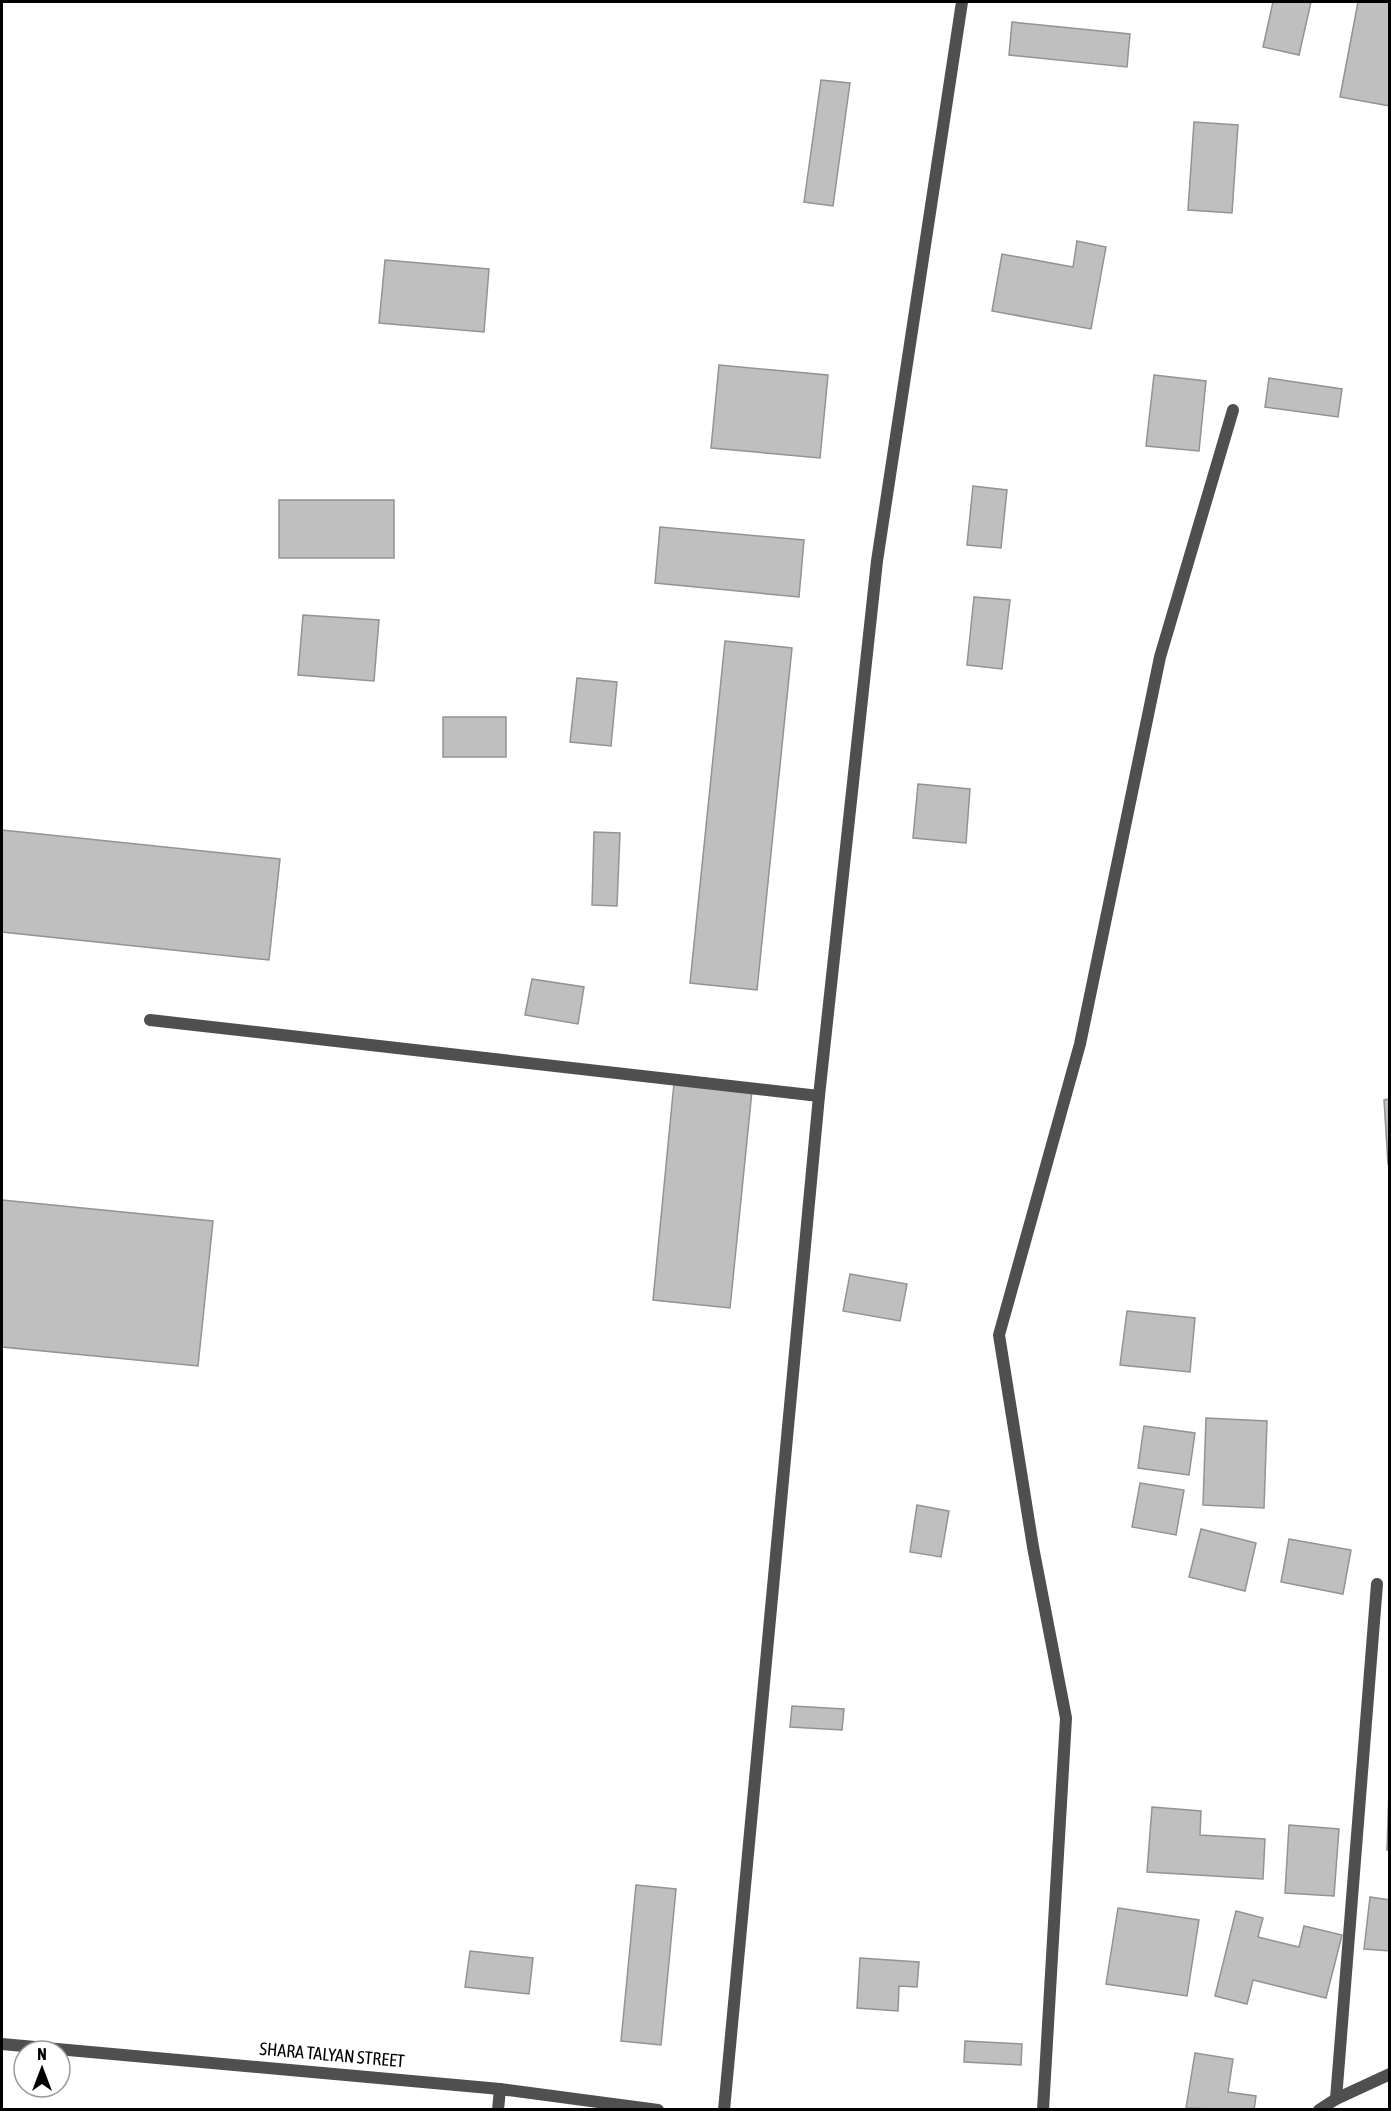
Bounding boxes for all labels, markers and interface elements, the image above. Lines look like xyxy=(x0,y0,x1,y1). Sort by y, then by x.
street label: SHARA TALYAN STREET xyxy=(259,2038,406,2071)
north arrow xyxy=(12,2039,72,2099)
text: N xyxy=(37,2045,47,2063)

